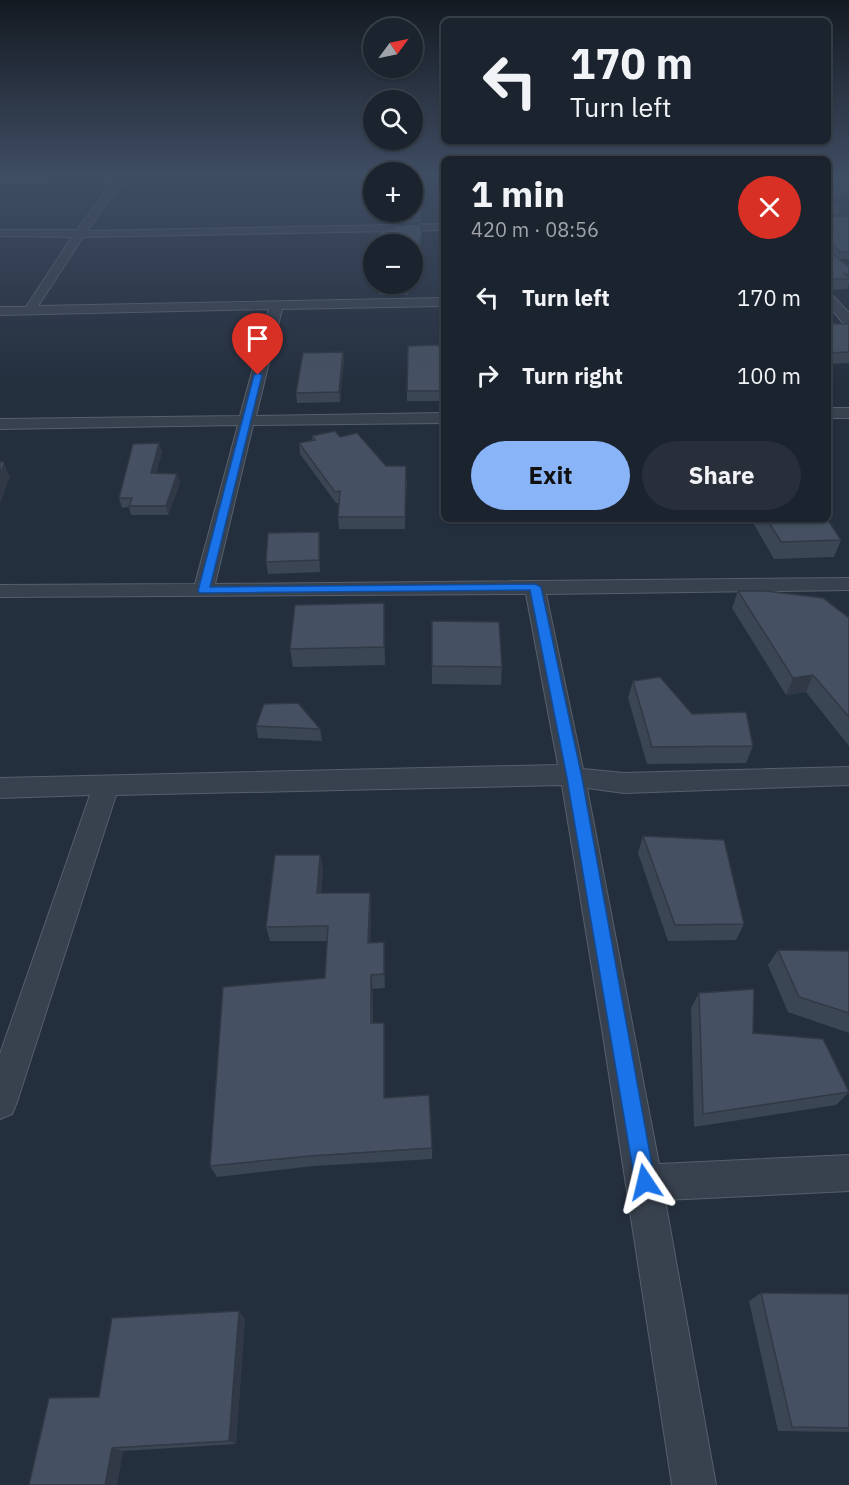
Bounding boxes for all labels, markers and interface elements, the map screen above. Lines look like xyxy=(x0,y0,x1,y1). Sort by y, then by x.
north arrow xyxy=(363,18,423,78)
map controls xyxy=(363,18,423,294)
text: 170 m xyxy=(570,36,693,91)
icon: left xyxy=(471,42,549,120)
text: Turn left xyxy=(570,89,671,124)
button: search xyxy=(363,90,423,150)
button: + xyxy=(363,162,423,222)
text: 1 min xyxy=(471,170,565,217)
button: close xyxy=(738,176,801,239)
text: 420 m · 08:56 xyxy=(471,216,599,243)
button: − xyxy=(363,234,423,294)
icon: left xyxy=(471,281,504,314)
text: Turn left xyxy=(522,283,610,312)
text: 170 m xyxy=(737,283,801,312)
pin xyxy=(232,313,283,375)
icon: arrive xyxy=(241,322,274,355)
icon: right xyxy=(471,359,504,392)
text: Turn right xyxy=(522,361,623,390)
text: 100 m xyxy=(737,361,801,390)
button: Exit xyxy=(471,441,630,510)
button: Share xyxy=(642,441,801,510)
position arrow xyxy=(613,1150,677,1214)

